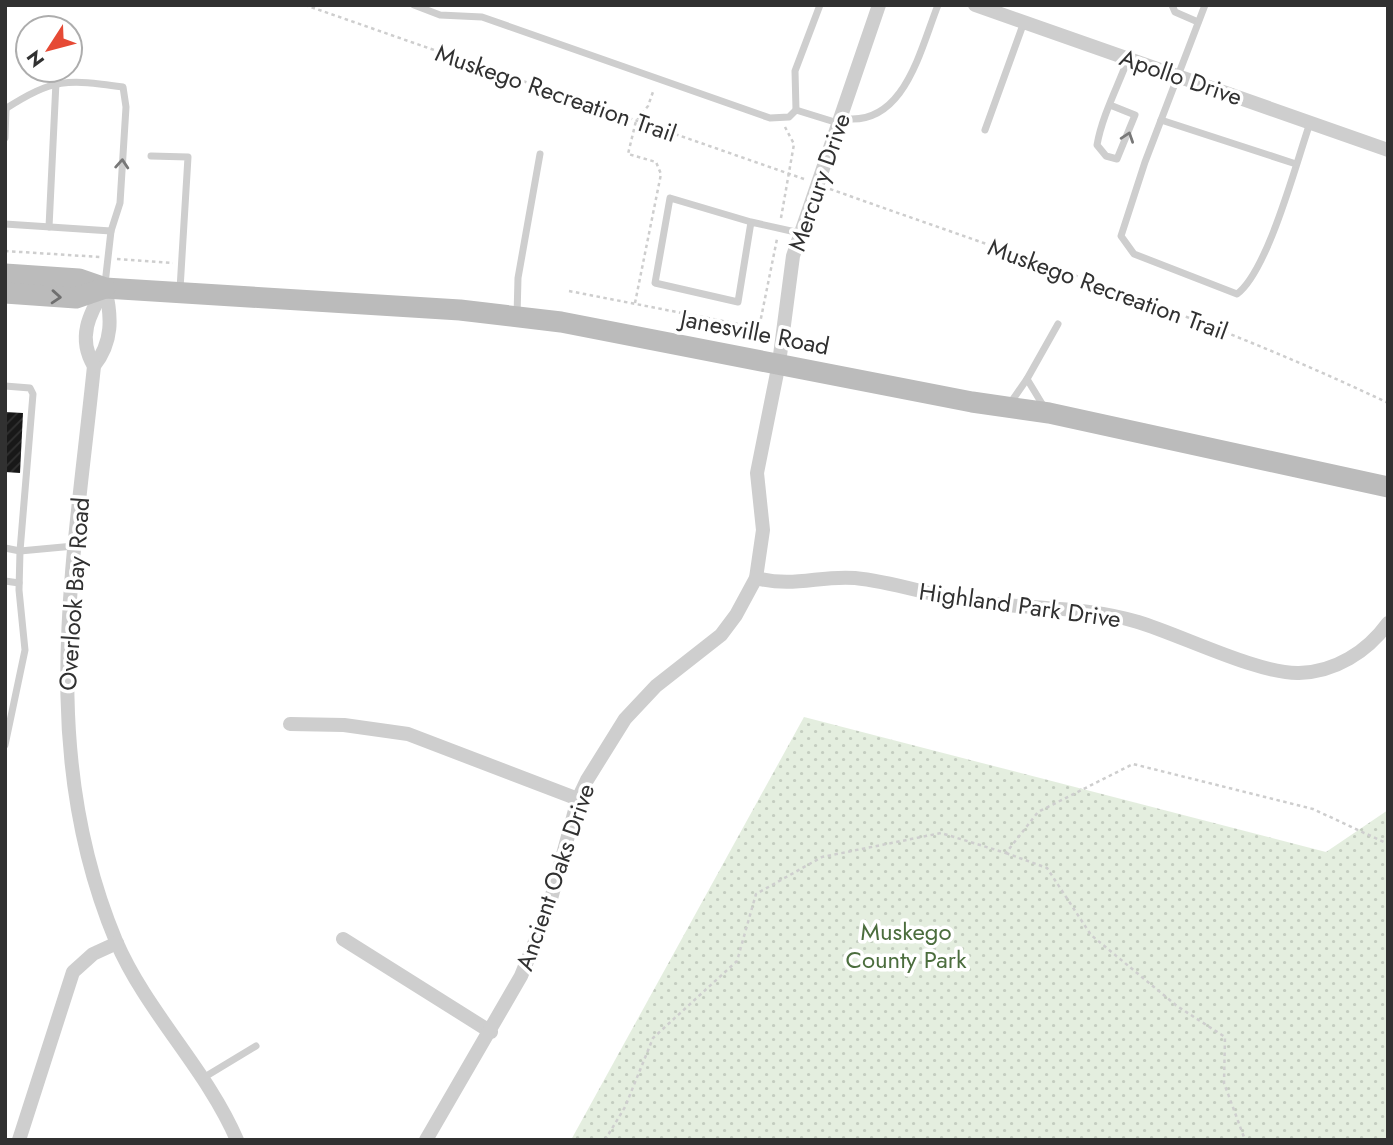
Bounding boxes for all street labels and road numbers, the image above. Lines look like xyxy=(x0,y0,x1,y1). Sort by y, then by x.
street label: Muskego Recreation Trail xyxy=(431,35,681,151)
street label: Apollo Drive xyxy=(1115,40,1247,114)
street label: Mercury Drive xyxy=(779,108,859,256)
street label: Muskego Recreation Trail xyxy=(983,229,1233,349)
street label: Janesville Road xyxy=(675,300,832,364)
street label: Overlook Bay Road xyxy=(50,496,98,692)
street label: Highland Park Drive xyxy=(917,574,1123,636)
street label: Ancient Oaks Drive xyxy=(507,779,603,975)

